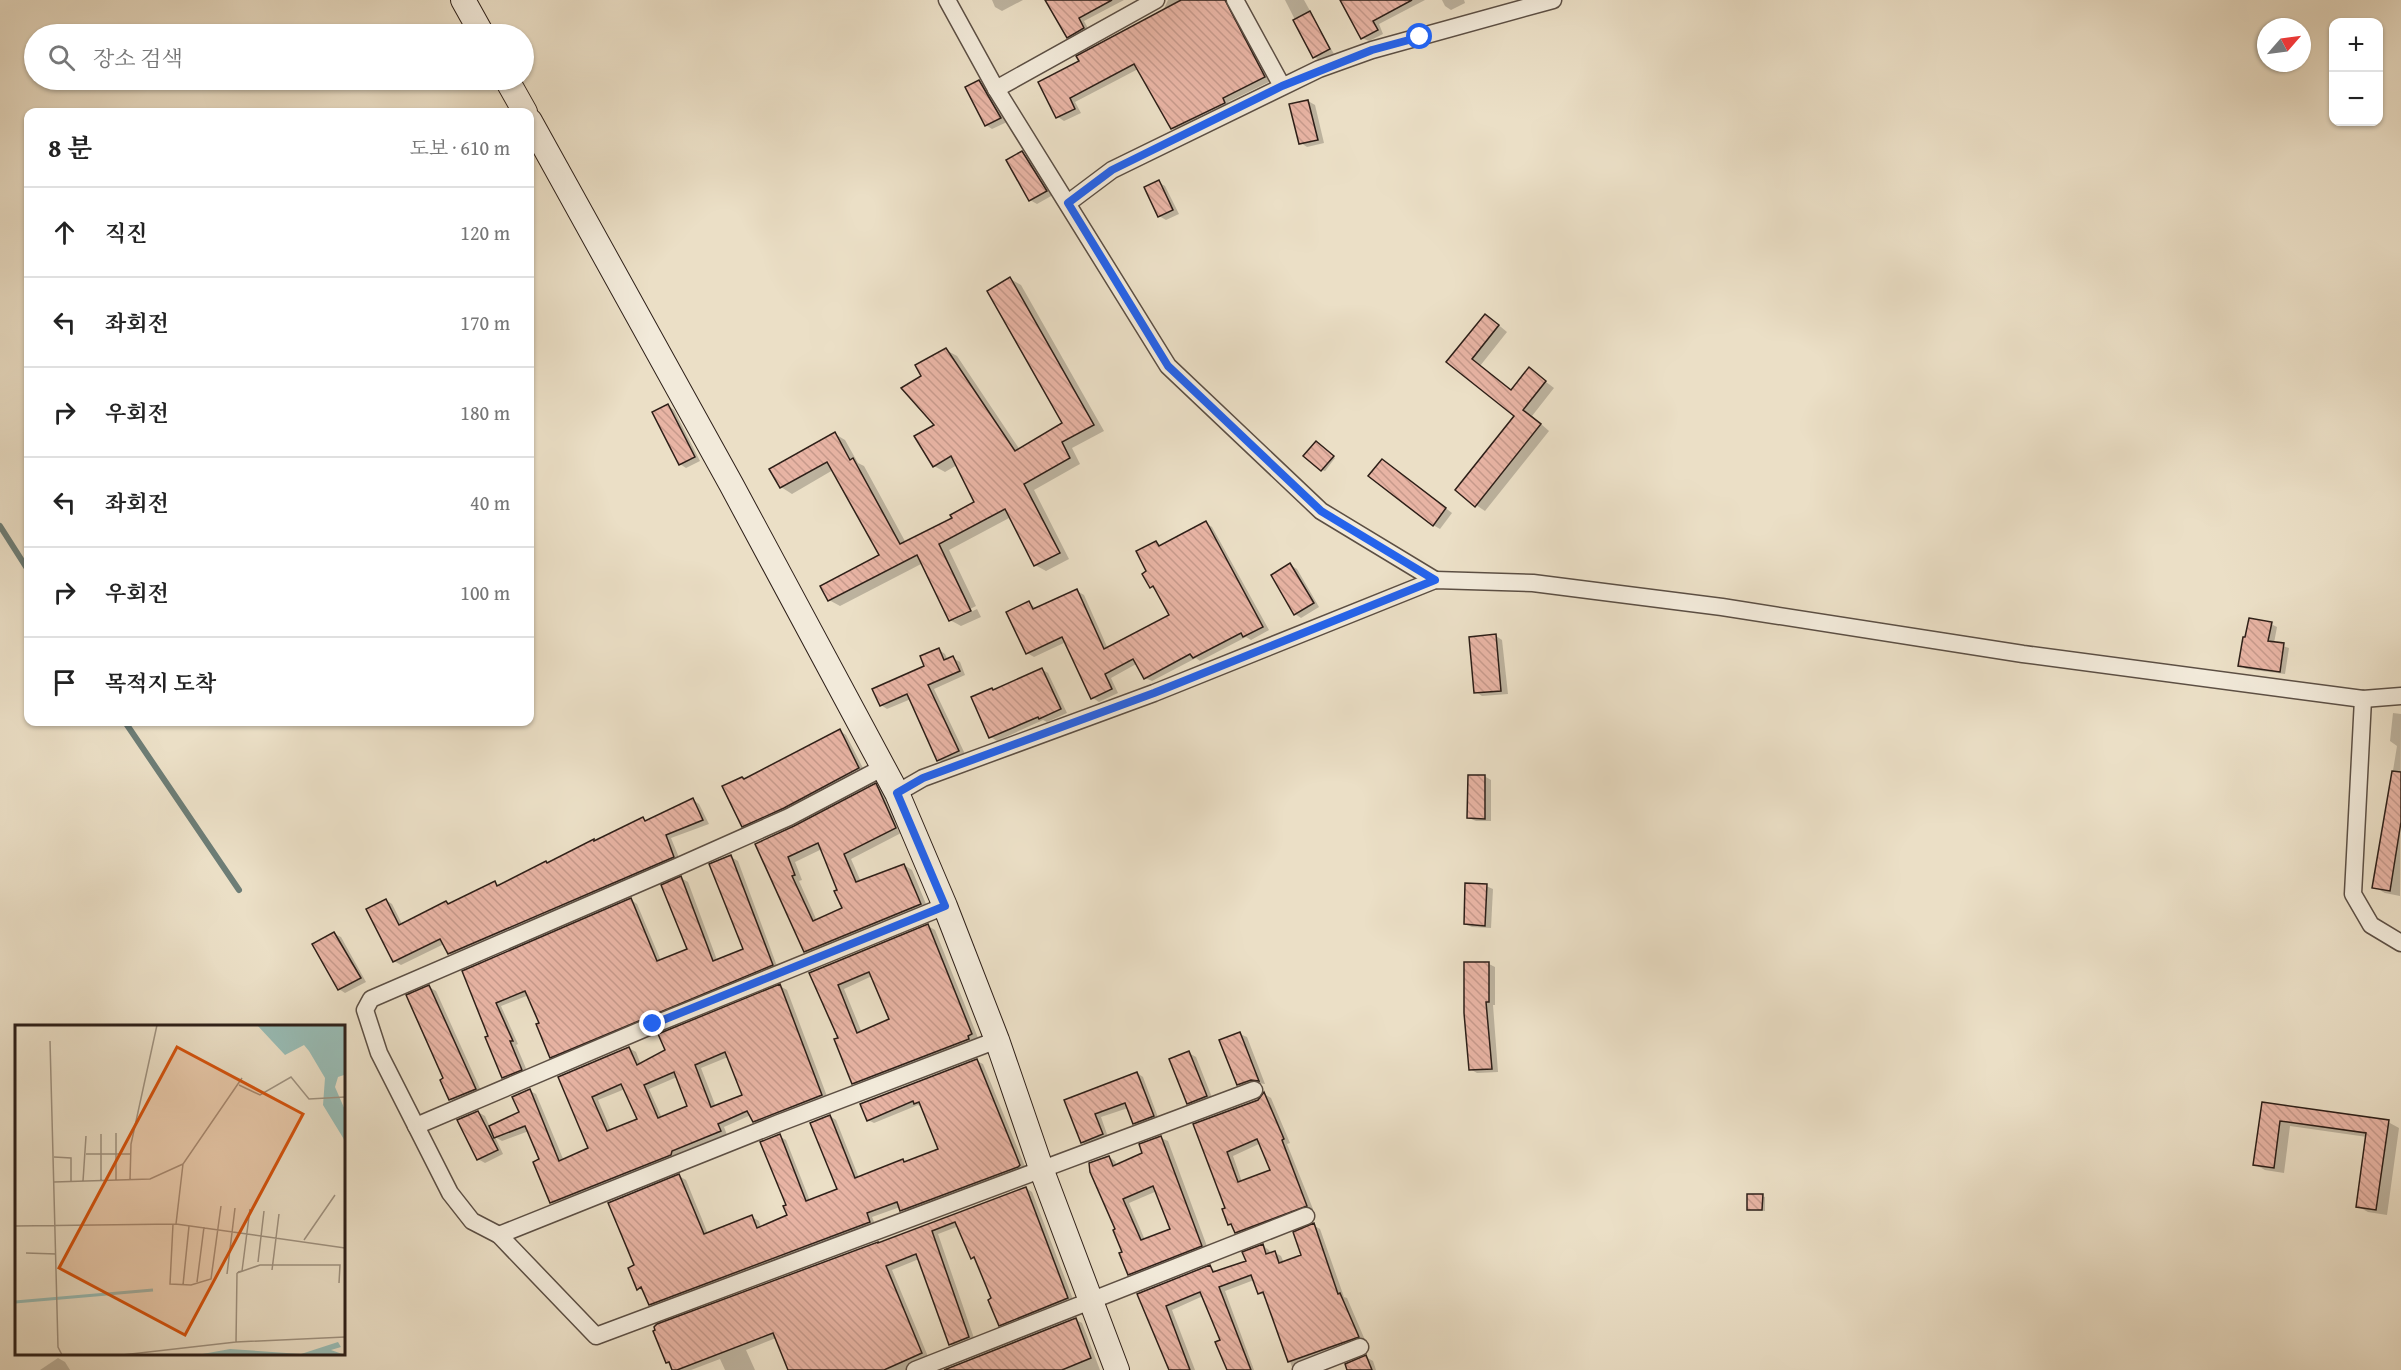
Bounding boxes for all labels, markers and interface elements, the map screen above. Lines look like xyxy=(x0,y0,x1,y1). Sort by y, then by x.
north arrow xyxy=(2257,18,2311,72)
map controls xyxy=(2329,18,2383,126)
button: + xyxy=(2329,18,2383,72)
route start xyxy=(1406,23,1432,49)
search box xyxy=(24,24,534,90)
icon: search xyxy=(45,41,78,74)
text: 장소 검색 xyxy=(93,42,183,74)
button: − xyxy=(2329,72,2383,126)
text: 8 분 xyxy=(48,128,92,167)
text: 도보 · 610 m xyxy=(410,133,510,162)
icon: ahead xyxy=(48,216,81,249)
text: 직진 xyxy=(105,217,148,249)
text: 120 m xyxy=(460,218,510,247)
icon: left xyxy=(48,306,81,339)
text: 좌회전 xyxy=(105,307,169,339)
text: 170 m xyxy=(460,308,510,337)
icon: right xyxy=(48,396,81,429)
text: 우회전 xyxy=(105,397,169,429)
text: 180 m xyxy=(460,398,510,427)
icon: left xyxy=(48,486,81,519)
text: 좌회전 xyxy=(105,487,169,519)
text: 40 m xyxy=(470,488,510,517)
icon: right xyxy=(48,576,81,609)
text: 우회전 xyxy=(105,577,169,609)
text: 100 m xyxy=(460,578,510,607)
icon: arrive xyxy=(48,666,81,699)
text: 목적지 도착 xyxy=(105,667,216,699)
route end xyxy=(639,1010,665,1036)
inset map xyxy=(15,1025,345,1355)

